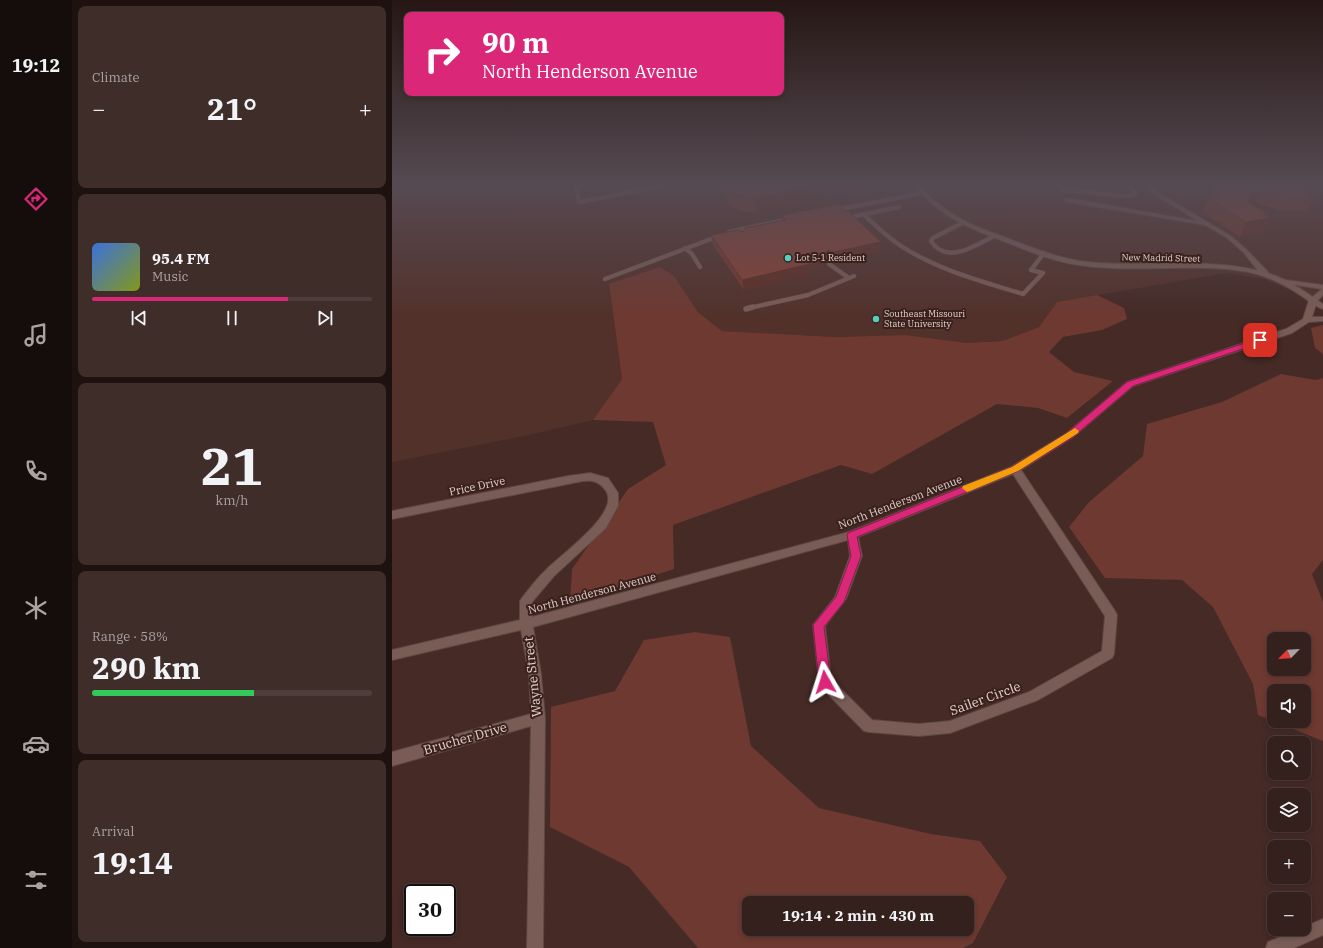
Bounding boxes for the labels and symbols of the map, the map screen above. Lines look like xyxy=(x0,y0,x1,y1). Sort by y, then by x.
street label: New Madrid Street xyxy=(1122,251,1200,264)
place label: Lot 5-1 Resident xyxy=(796,252,865,263)
marker: Lot 5-1 Resident xyxy=(783,253,793,263)
place label: Southeast Missouri State University xyxy=(884,308,965,329)
marker: Southeast Missouri State University xyxy=(871,314,881,324)
pin xyxy=(1243,323,1277,357)
street label: North Henderson Avenue xyxy=(836,472,964,532)
street label: Price Drive xyxy=(448,473,506,499)
street label: North Henderson Avenue xyxy=(527,569,658,617)
north arrow xyxy=(1267,632,1311,676)
street label: Wayne Street xyxy=(520,636,545,718)
position arrow xyxy=(804,661,846,703)
street label: Sailer Circle xyxy=(947,678,1023,719)
street label: Brucher Drive xyxy=(421,718,509,759)
speed limit sign: 30 xyxy=(404,884,456,936)

